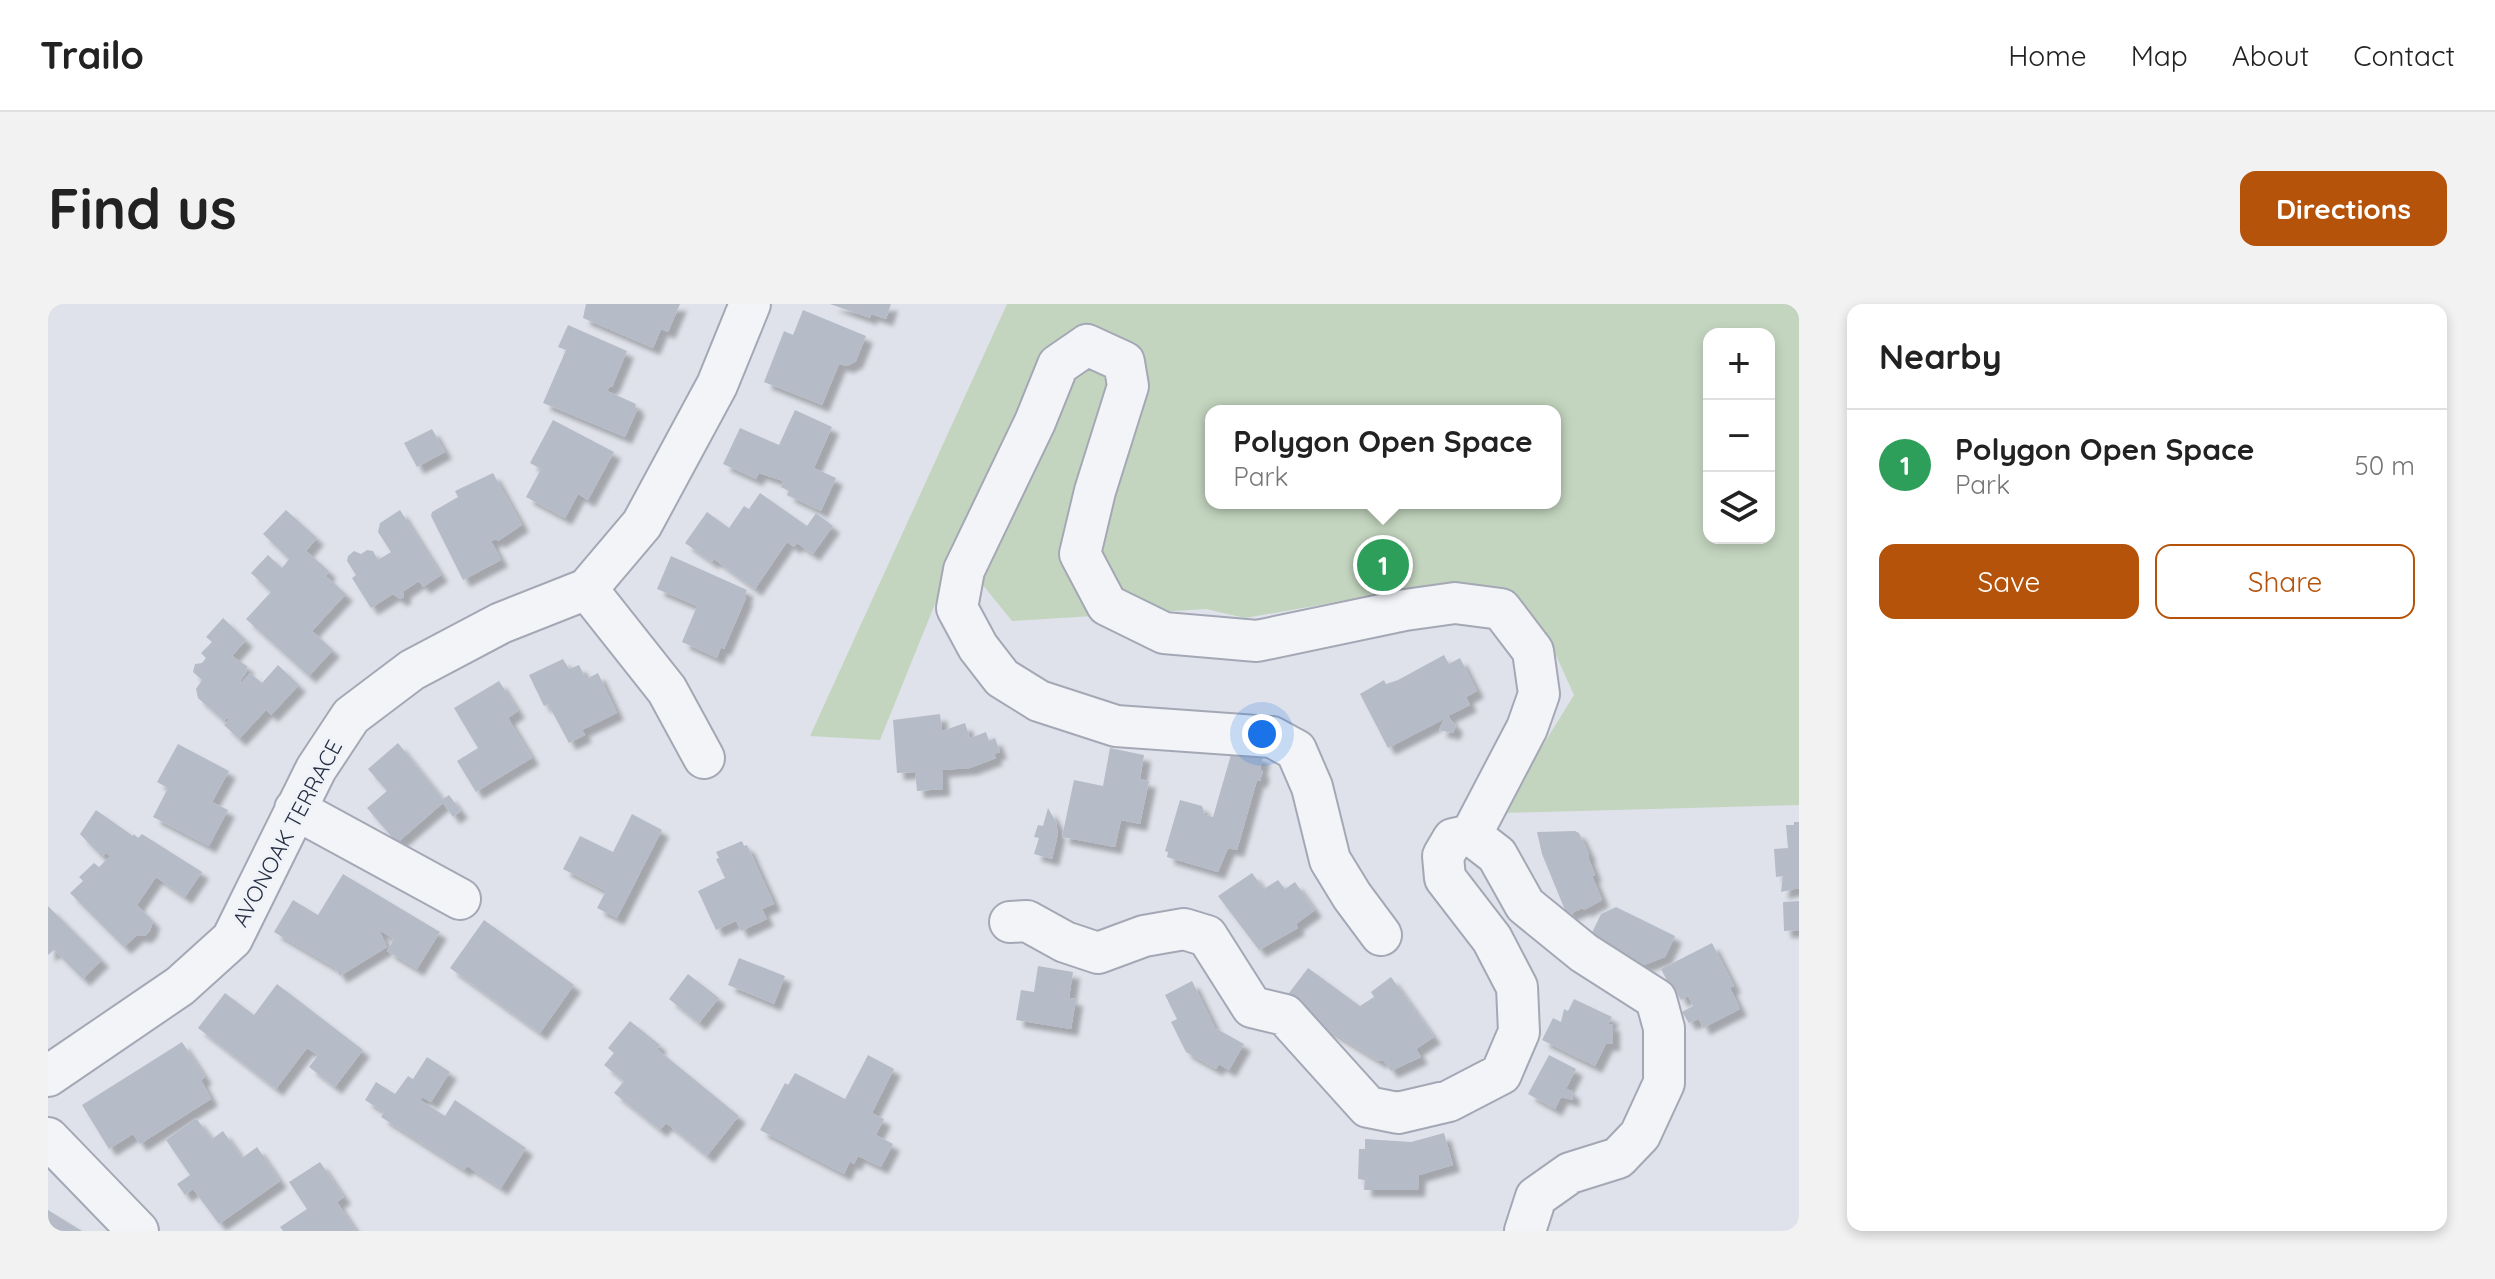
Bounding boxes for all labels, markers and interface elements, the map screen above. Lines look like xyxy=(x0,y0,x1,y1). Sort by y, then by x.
text: Trailo xyxy=(40,31,144,79)
text: Home xyxy=(2008,38,2087,73)
text: Map xyxy=(2131,38,2188,73)
text: About xyxy=(2232,38,2309,73)
text: Contact xyxy=(2353,38,2455,73)
button: Directions xyxy=(2240,171,2447,246)
text: Find us xyxy=(48,173,237,243)
map controls xyxy=(1703,328,1775,544)
button: + xyxy=(1703,328,1775,400)
text: Nearby xyxy=(1879,335,2002,378)
button: − xyxy=(1703,400,1775,472)
popup xyxy=(1205,405,1561,509)
text: Polygon Open Space xyxy=(1233,422,1533,460)
text: Polygon Open Space xyxy=(1955,430,2254,468)
text: 1 xyxy=(1900,449,1910,482)
text: 50 m xyxy=(2355,449,2415,482)
text: Park xyxy=(1233,460,1288,493)
text: Park xyxy=(1955,468,2010,501)
button: layers xyxy=(1703,472,1775,544)
pin: 1 xyxy=(1357,535,1409,595)
button: Save xyxy=(1879,544,2139,619)
button: Share xyxy=(2155,544,2415,619)
your location xyxy=(1242,714,1282,754)
street label: AVONOAK TERRACE xyxy=(226,735,348,931)

